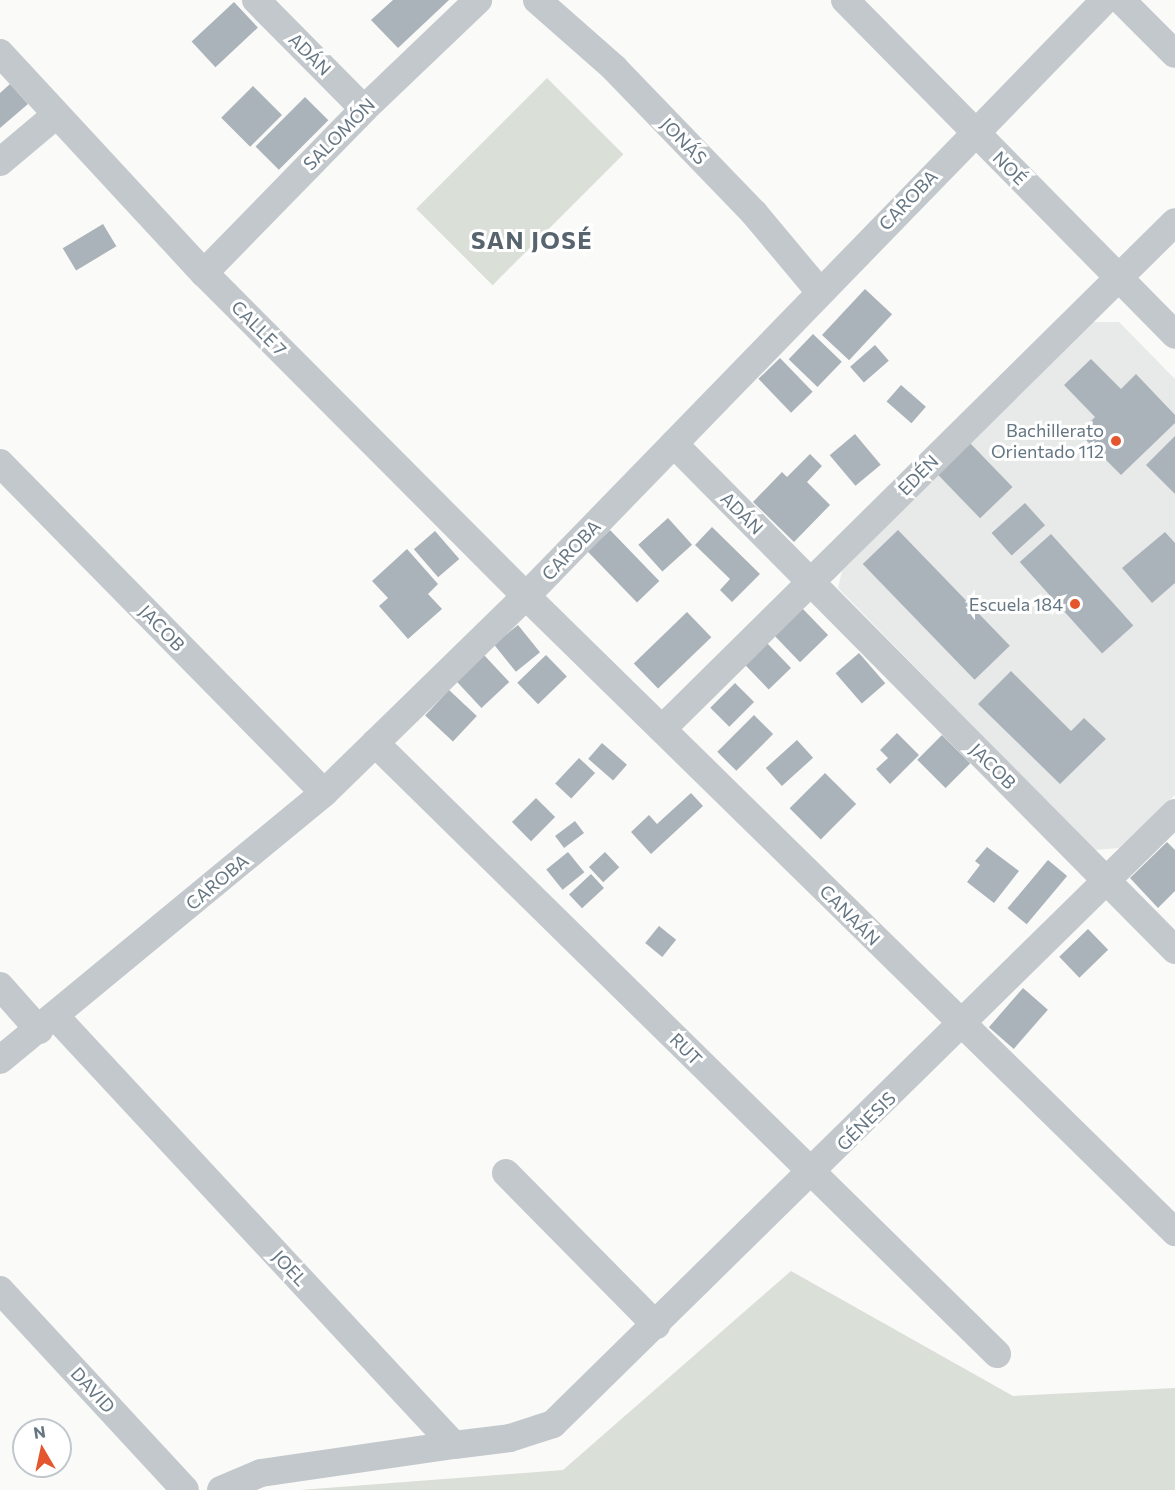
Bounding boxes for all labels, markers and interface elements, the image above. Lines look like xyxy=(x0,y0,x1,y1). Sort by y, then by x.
street label: ADÁN xyxy=(284,28,336,80)
street label: SALOMÓN xyxy=(299,94,379,174)
street label: JONÁS xyxy=(657,113,711,169)
street label: NOÉ xyxy=(989,147,1031,189)
street label: CAROBA xyxy=(874,165,942,235)
district label: SAN JOSÉ xyxy=(471,226,593,254)
street label: CALLE 7 xyxy=(227,296,291,360)
place label: Bachillerato Orientado 112 xyxy=(991,420,1104,462)
marker: Bachillerato Orientado 112 xyxy=(1109,434,1123,448)
street label: EDÉN xyxy=(893,450,943,500)
street label: ADÁN xyxy=(716,487,768,539)
street label: CAROBA xyxy=(537,515,605,585)
place label: Escuela 184 xyxy=(969,593,1063,615)
marker: Escuela 184 xyxy=(1068,597,1082,611)
street label: JACOB xyxy=(135,600,189,656)
street label: JACOB xyxy=(966,739,1020,793)
street label: CAROBA xyxy=(181,850,253,914)
street label: CANAÁN xyxy=(815,880,885,950)
street label: RUT xyxy=(665,1028,707,1070)
street label: GÉNESIS xyxy=(832,1087,900,1155)
street label: JOEL xyxy=(268,1246,312,1290)
street label: DAVID xyxy=(67,1363,119,1417)
north arrow xyxy=(12,1418,72,1478)
text: N xyxy=(32,1421,47,1442)

